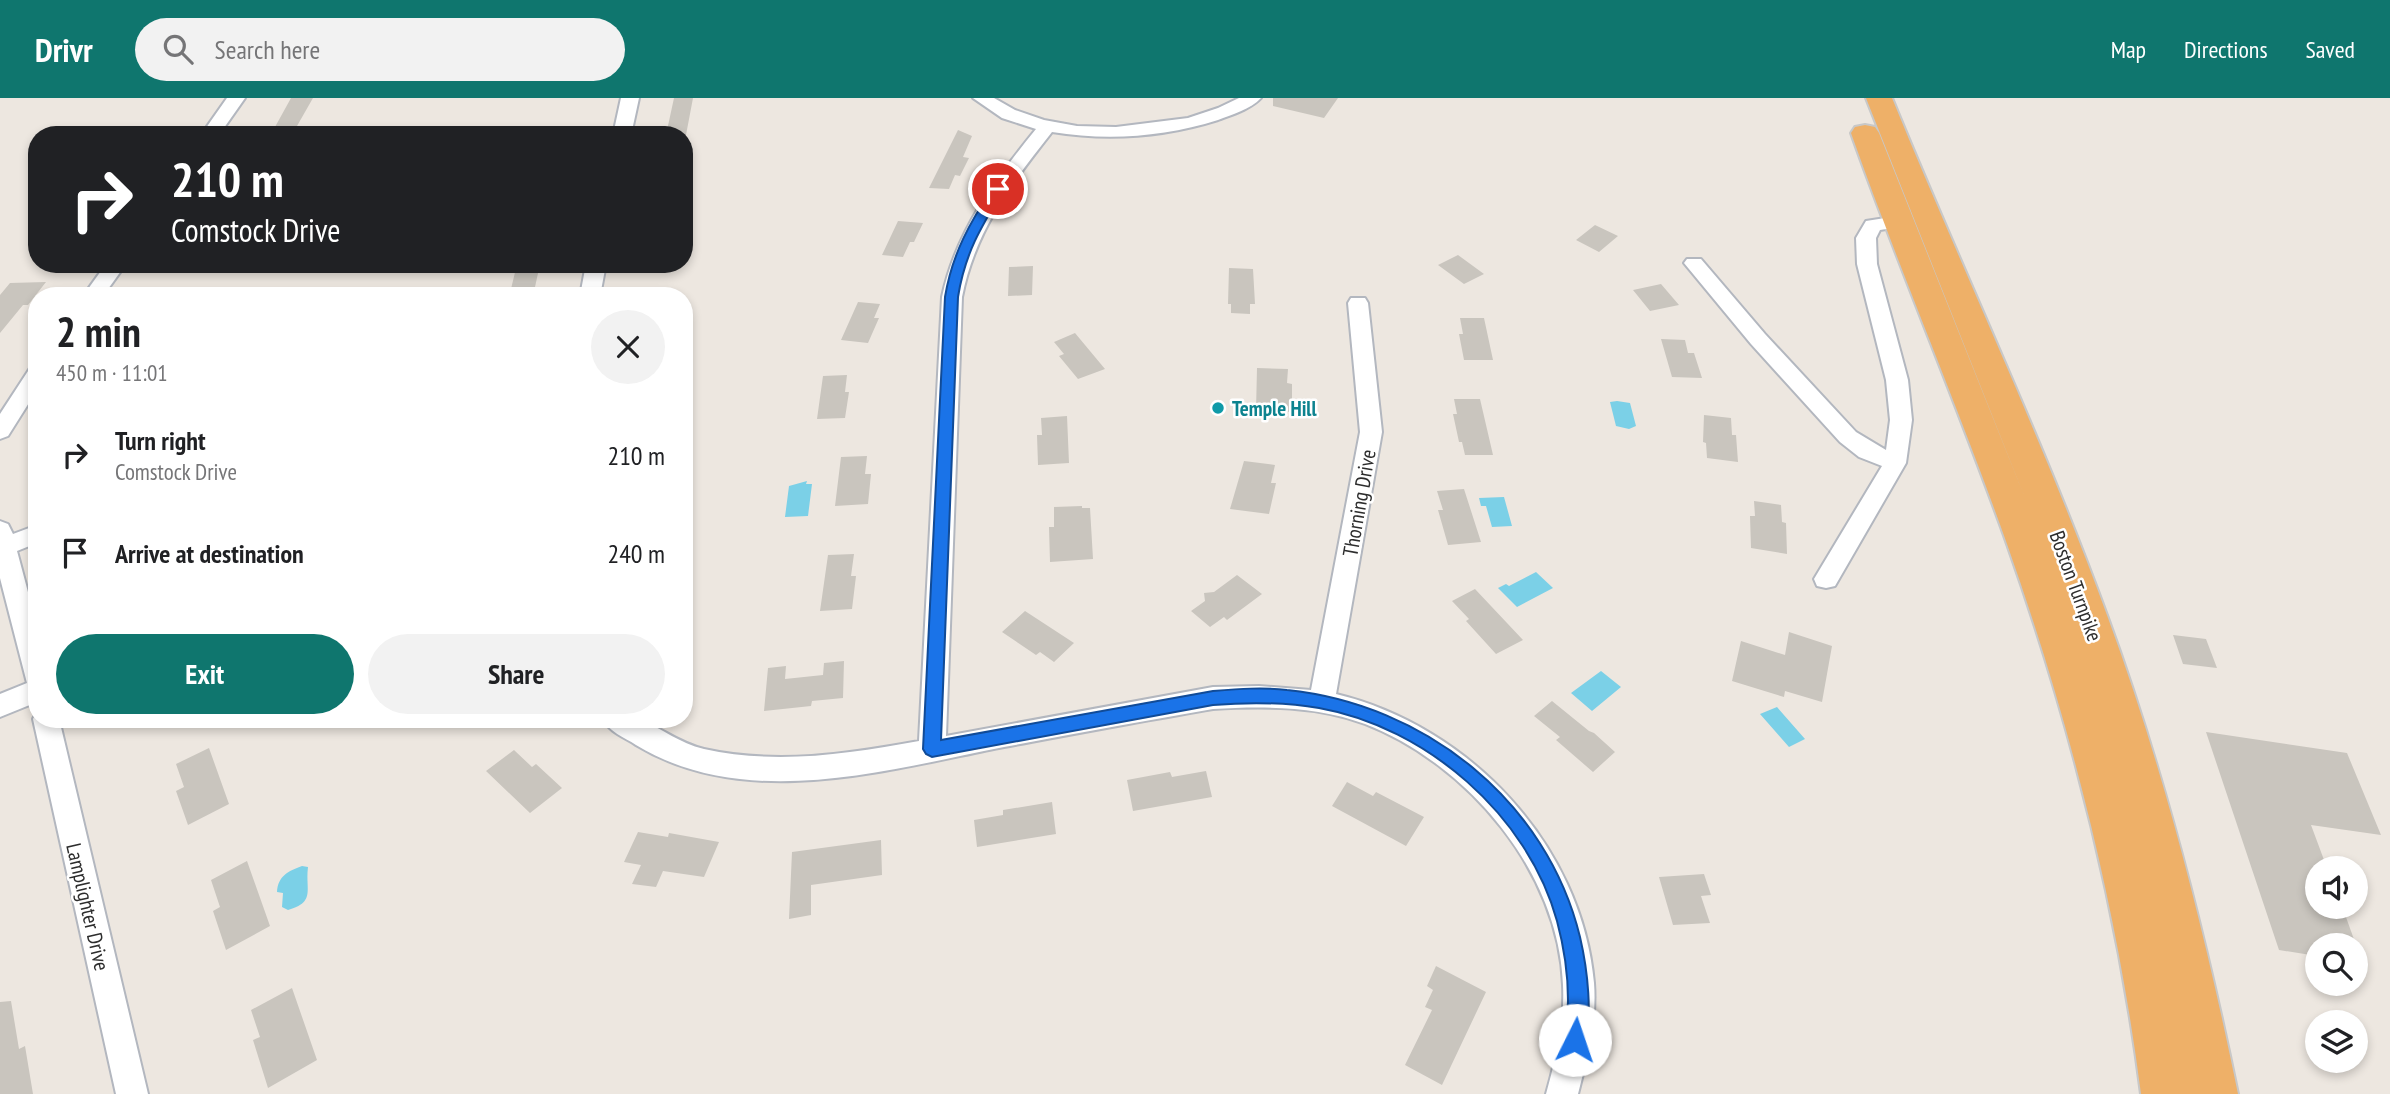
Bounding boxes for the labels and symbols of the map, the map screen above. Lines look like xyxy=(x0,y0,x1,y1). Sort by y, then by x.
pin xyxy=(968,159,1028,219)
place label: Temple Hill xyxy=(1232,395,1317,422)
marker: Temple Hill xyxy=(1210,400,1226,416)
street label: Thorning Drive xyxy=(1336,447,1382,559)
street label: Boston Turnpike xyxy=(2044,527,2108,645)
street label: Lamplighter Drive xyxy=(60,841,116,973)
position arrow xyxy=(1538,1003,1612,1077)

